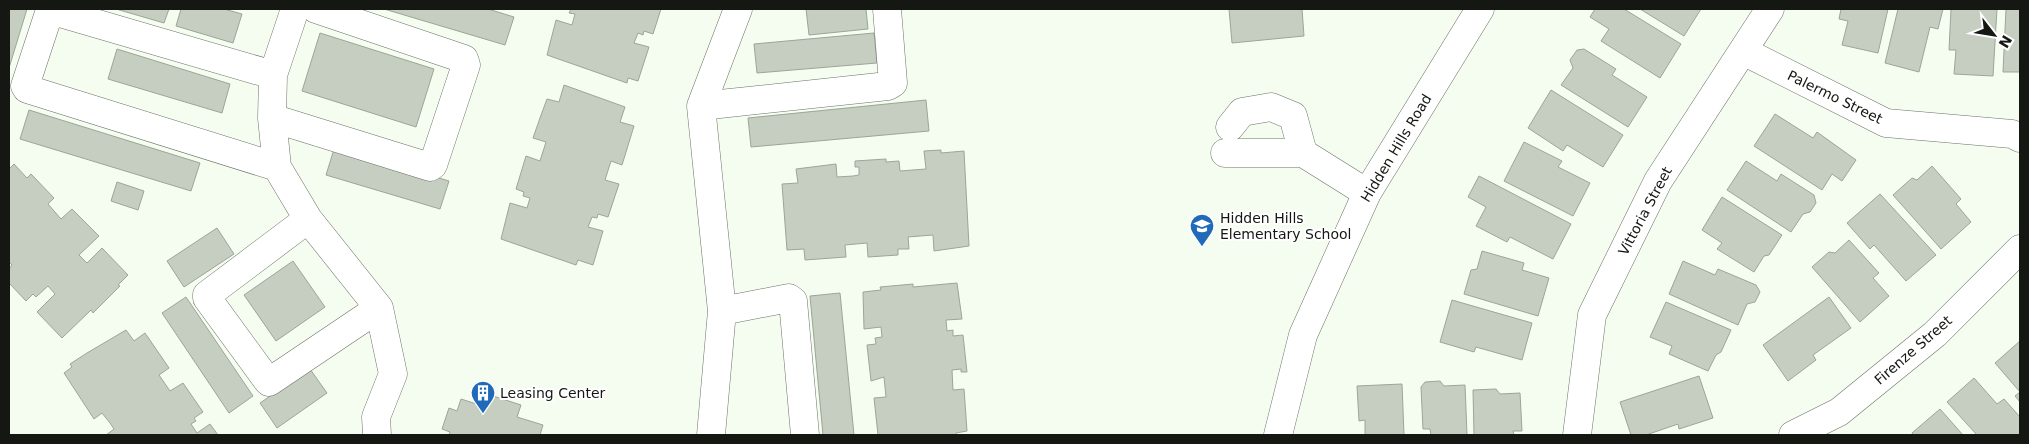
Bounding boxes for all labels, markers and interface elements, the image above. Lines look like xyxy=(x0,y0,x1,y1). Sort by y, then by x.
north arrow xyxy=(1969,10,2019,60)
text: N xyxy=(1995,33,2015,51)
street label: Palermo Street xyxy=(1785,67,1886,127)
street label: Hidden Hills Road xyxy=(1357,91,1435,205)
street label: Vittoria Street xyxy=(1615,164,1675,258)
place label: Hidden Hills Elementary School xyxy=(1220,210,1352,242)
school or university icon: Hidden Hills Elementary School xyxy=(1189,213,1215,247)
street label: Firenze Street xyxy=(1871,312,1955,388)
building icon: Leasing Center xyxy=(470,380,496,414)
place label: Leasing Center xyxy=(500,385,606,401)

